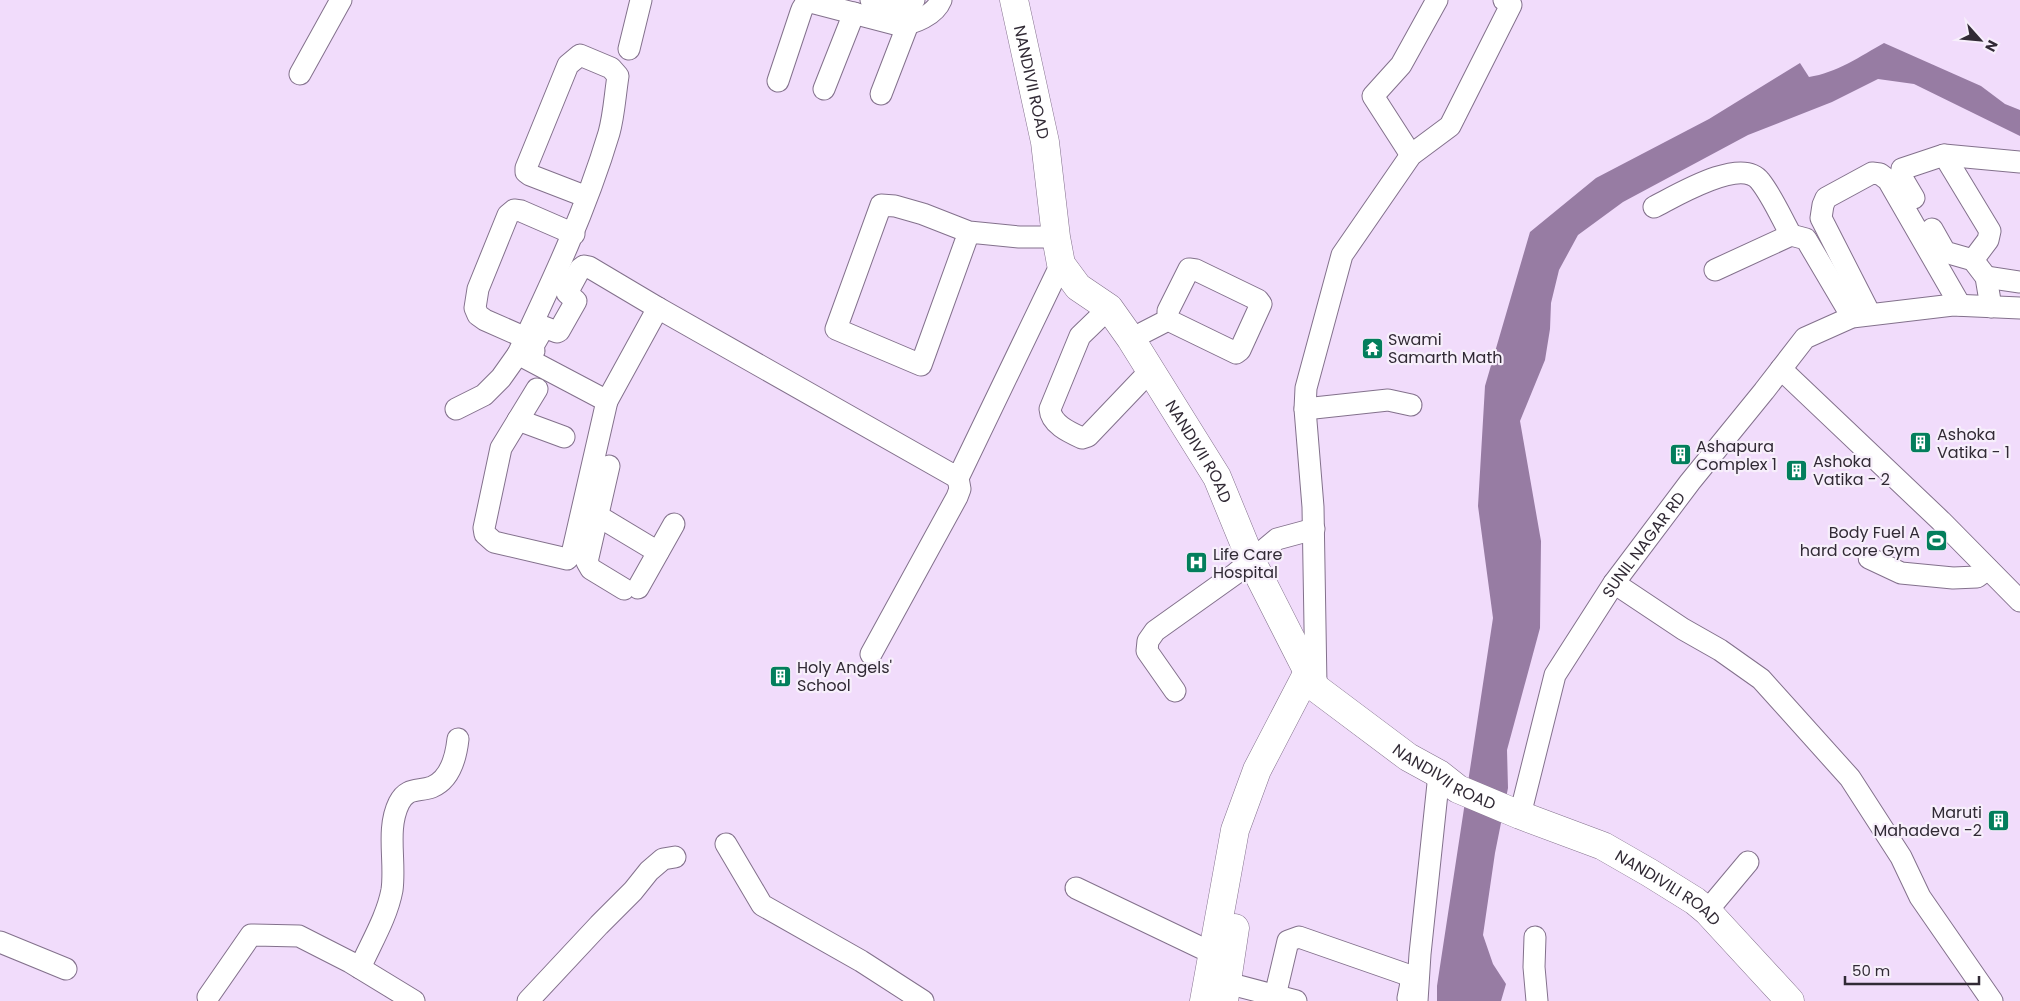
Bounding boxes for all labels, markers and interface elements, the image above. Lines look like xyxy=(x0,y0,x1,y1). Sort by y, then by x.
north arrow xyxy=(1955,15,2005,65)
street label: NANDIVII ROAD xyxy=(1008,23,1056,141)
text: N xyxy=(1980,37,2003,55)
place label: Swami Samarth Math xyxy=(1388,328,1502,369)
temple icon: Swami Samarth Math xyxy=(1360,336,1384,360)
street label: NANDIVII ROAD xyxy=(1160,395,1238,506)
place label: Ashoka Vatika - 1 xyxy=(1937,423,2010,464)
building icon: Ashoka Vatika - 1 xyxy=(1909,431,1933,455)
place label: Ashapura Complex 1 xyxy=(1696,435,1777,476)
building icon: Ashapura Complex 1 xyxy=(1668,443,1692,467)
place label: Ashoka Vatika - 2 xyxy=(1813,450,1890,491)
building icon: Ashoka Vatika - 2 xyxy=(1785,458,1809,482)
street label: SUNIL NAGAR RD xyxy=(1596,487,1690,602)
place label: Body Fuel A hard core Gym xyxy=(1800,521,1920,562)
sports icon: Body Fuel A hard core Gym xyxy=(1924,529,1948,553)
place label: Life Care Hospital xyxy=(1213,543,1282,584)
hospital icon: Life Care Hospital xyxy=(1185,551,1209,575)
place label: Holy Angels' School xyxy=(797,656,892,697)
building icon: Holy Angels' School xyxy=(769,664,793,688)
street label: NANDIVII ROAD xyxy=(1388,738,1499,815)
place label: Maruti Mahadeva -2 xyxy=(1874,801,1982,842)
building icon: Maruti Mahadeva -2 xyxy=(1986,809,2010,833)
street label: NANDIVILI ROAD xyxy=(1611,844,1726,930)
scale bar xyxy=(1845,954,1979,986)
text: 50 m xyxy=(1852,960,1890,981)

